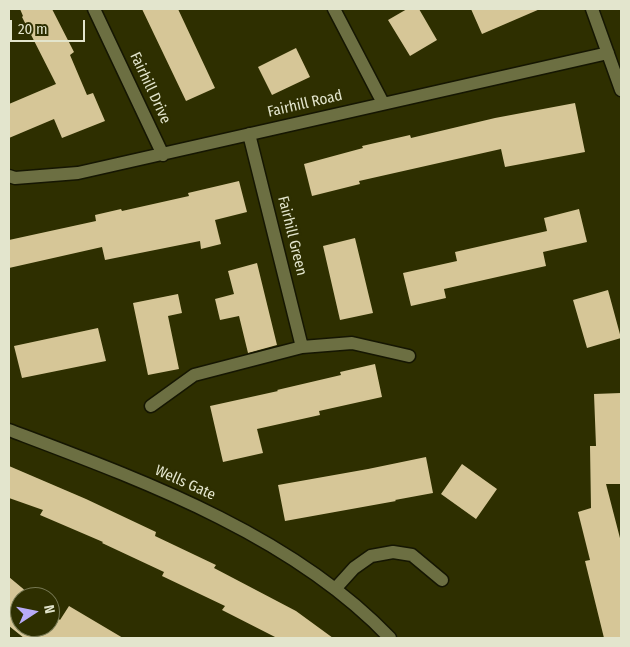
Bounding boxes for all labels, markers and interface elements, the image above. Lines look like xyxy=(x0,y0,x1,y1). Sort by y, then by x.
scale bar xyxy=(12,10,88,42)
text: 20 m xyxy=(18,20,48,38)
street label: Fairhill Drive xyxy=(126,49,174,127)
street label: Fairhill Road xyxy=(266,87,344,121)
street label: Fairhill Green xyxy=(273,194,311,278)
street label: Wells Gate xyxy=(152,462,218,504)
north arrow xyxy=(10,587,60,637)
text: N xyxy=(40,603,58,615)

